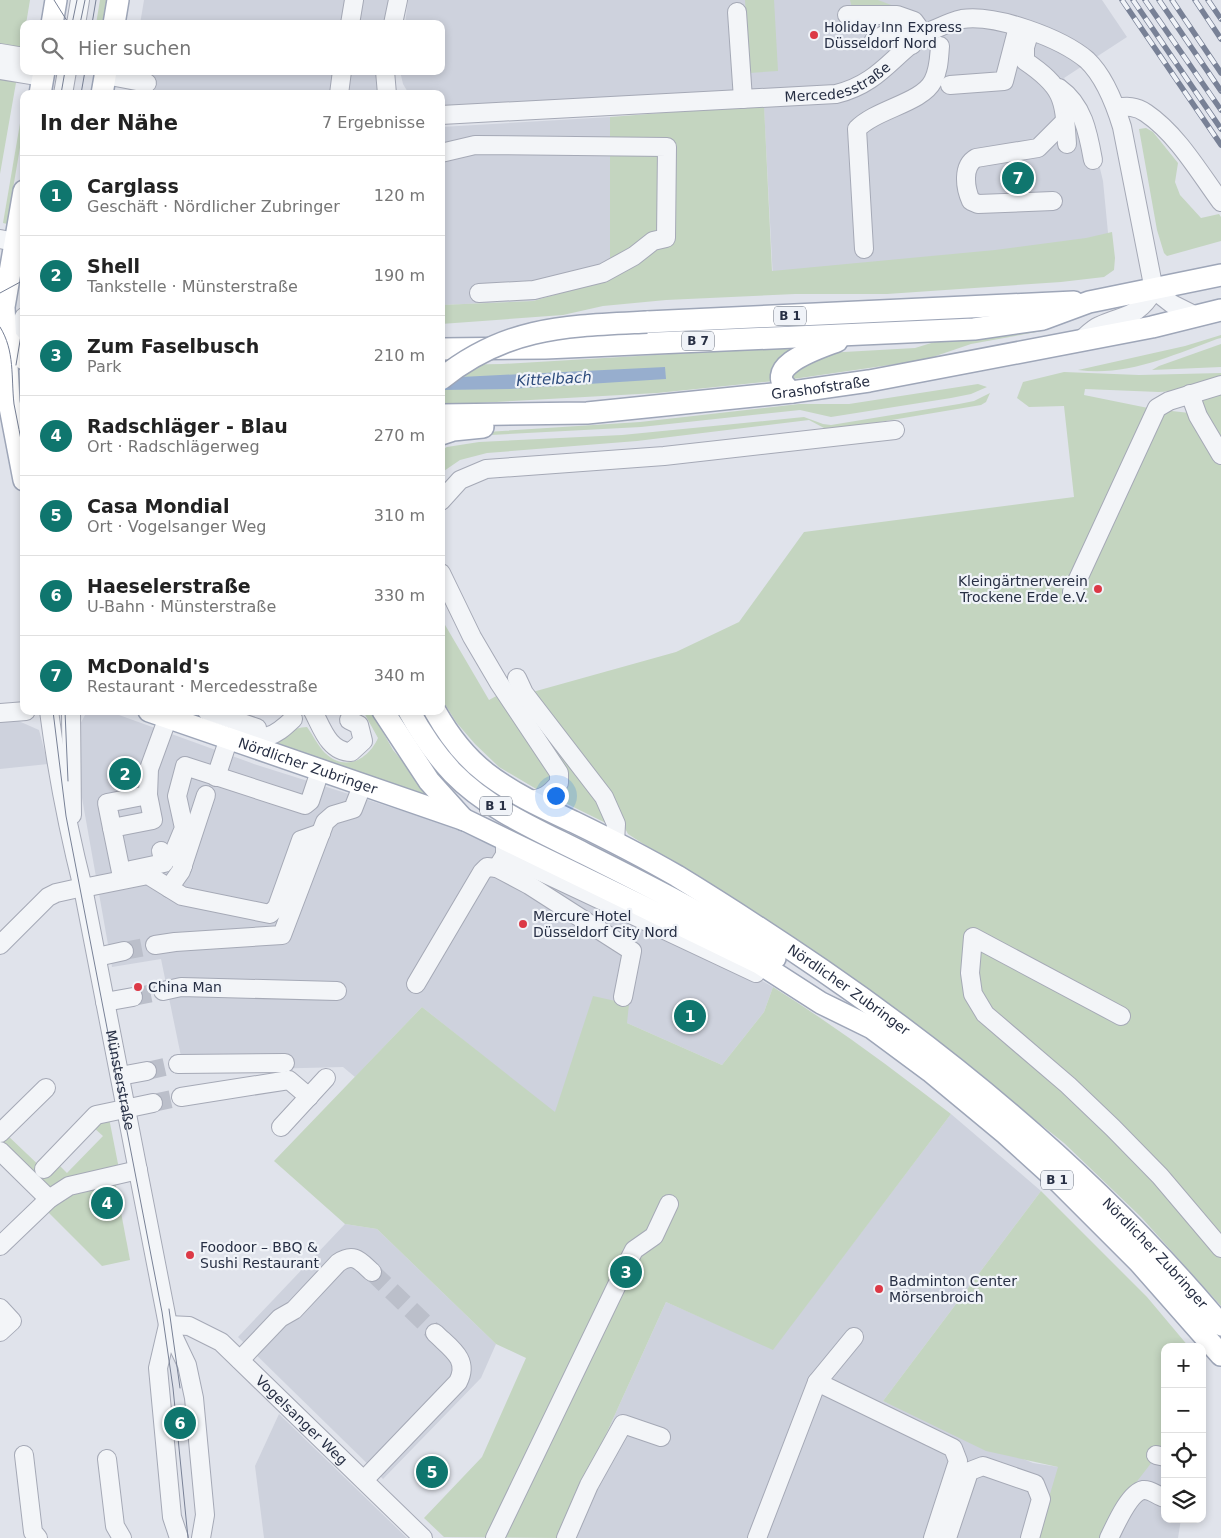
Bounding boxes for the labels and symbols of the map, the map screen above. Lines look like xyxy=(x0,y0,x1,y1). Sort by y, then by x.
place label: Holiday Inn Express Düsseldorf Nord xyxy=(824,19,962,51)
marker: Holiday Inn Express Düsseldorf Nord xyxy=(808,29,820,41)
street label: Mercedesstraße xyxy=(784,59,893,105)
pin: 7 xyxy=(1002,159,1034,197)
road number: B 1 xyxy=(774,306,806,326)
road number: B 7 xyxy=(682,332,714,351)
water label: Kittelbach xyxy=(516,368,592,390)
street label: Grashofstraße xyxy=(770,373,871,402)
place label: Kleingärtnerverein Trockene Erde e.V. xyxy=(958,573,1088,605)
marker: Kleingärtnerverein Trockene Erde e.V. xyxy=(1092,583,1104,595)
street label: Nördlicher Zubringer xyxy=(236,734,380,797)
pin: 2 xyxy=(109,755,141,793)
your location xyxy=(543,783,569,809)
road number: B 1 xyxy=(480,796,512,816)
place label: Mercure Hotel Düsseldorf City Nord xyxy=(533,908,678,940)
marker: Mercure Hotel Düsseldorf City Nord xyxy=(517,918,529,930)
street label: Nördlicher Zubringer xyxy=(785,941,913,1038)
place label: China Man xyxy=(148,979,222,995)
marker: China Man xyxy=(132,981,144,993)
pin: 1 xyxy=(674,997,706,1035)
street label: Münsterstraße xyxy=(103,1029,138,1131)
road number: B 1 xyxy=(1041,1170,1073,1190)
pin: 4 xyxy=(91,1184,123,1222)
street label: Nördlicher Zubringer xyxy=(1099,1195,1211,1312)
place label: Foodoor – BBQ & Sushi Restaurant xyxy=(200,1239,319,1271)
marker: Foodoor – BBQ & Sushi Restaurant xyxy=(184,1249,196,1261)
pin: 3 xyxy=(610,1253,642,1291)
place label: Badminton Center Mörsenbroich xyxy=(889,1273,1017,1305)
marker: Badminton Center Mörsenbroich xyxy=(873,1283,885,1295)
street label: Vogelsanger Weg xyxy=(252,1372,351,1468)
pin: 6 xyxy=(164,1404,196,1442)
pin: 5 xyxy=(416,1453,448,1491)

